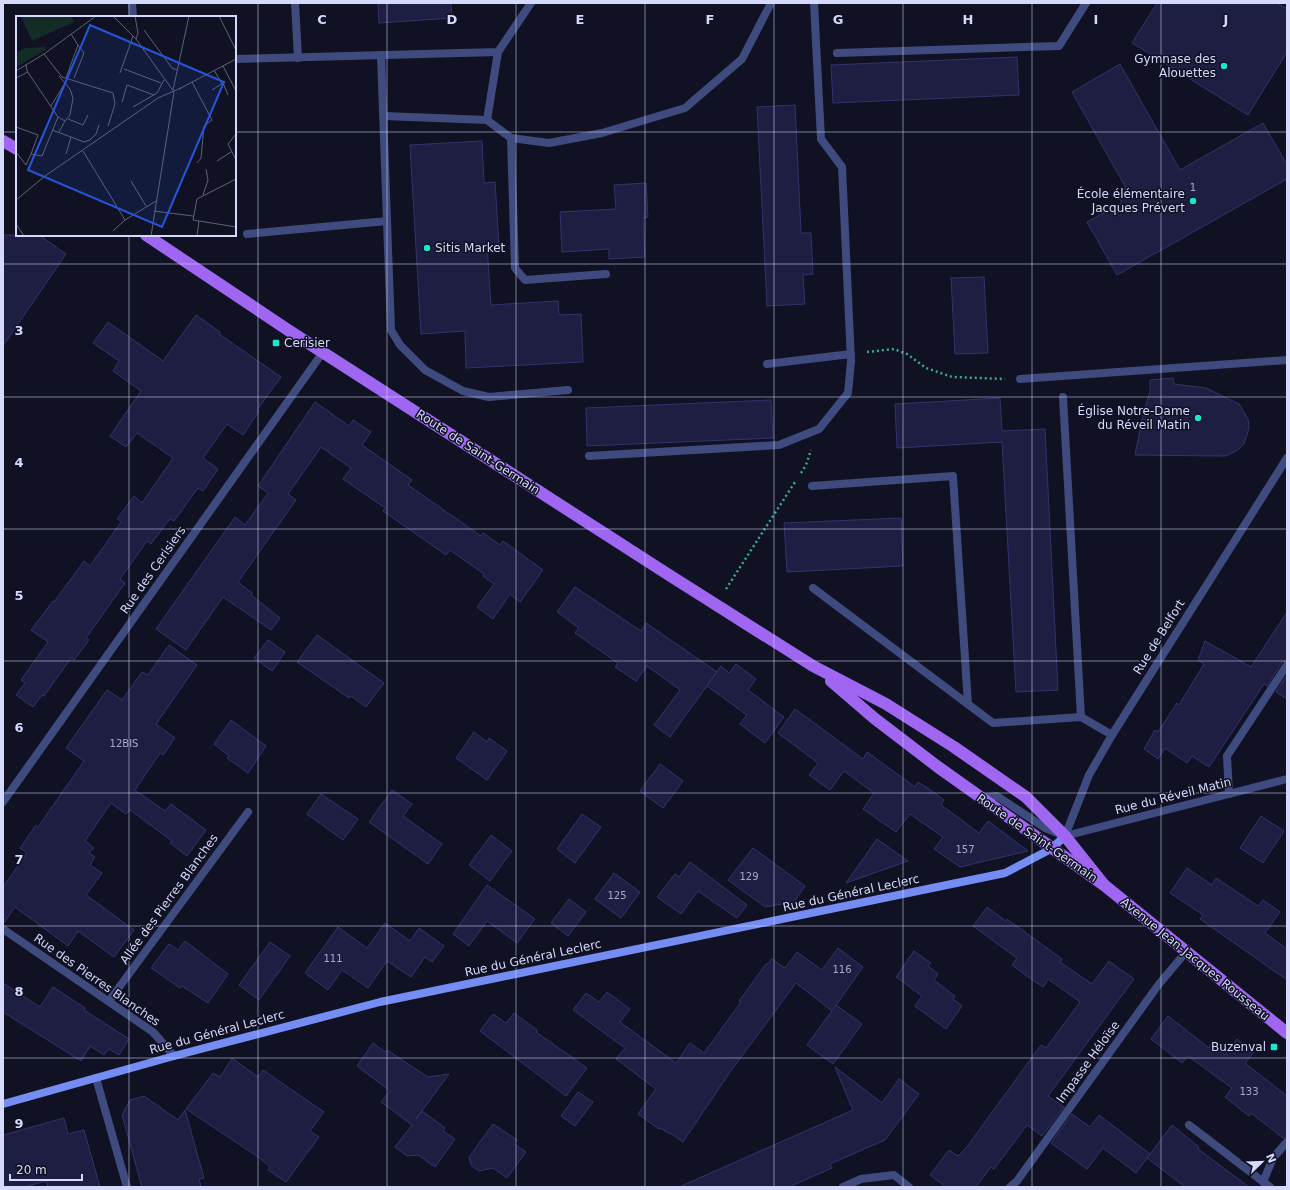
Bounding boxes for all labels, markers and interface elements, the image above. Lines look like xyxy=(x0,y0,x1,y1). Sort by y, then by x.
text: C xyxy=(317,12,327,27)
text: D xyxy=(447,12,458,27)
text: E xyxy=(576,12,584,27)
text: F xyxy=(706,12,714,27)
text: G xyxy=(833,12,843,27)
text: H xyxy=(963,12,973,27)
text: I xyxy=(1094,12,1098,27)
text: J xyxy=(1223,12,1228,27)
inset map xyxy=(16,16,236,236)
place label: Gymnase des Alouettes xyxy=(1134,52,1216,80)
marker: Gymnase des Alouettes xyxy=(1219,61,1229,71)
house number: 1 xyxy=(1190,182,1196,193)
place label: École élémentaire Jacques Prévert xyxy=(1077,186,1185,215)
marker: École élémentaire Jacques Prévert xyxy=(1188,196,1198,206)
place label: Sitis Market xyxy=(435,241,506,255)
marker: Sitis Market xyxy=(422,243,432,253)
text: 3 xyxy=(14,323,24,338)
place label: Cerisier xyxy=(284,336,330,350)
marker: Cerisier xyxy=(271,338,281,348)
place label: Église Notre-Dame du Réveil Matin xyxy=(1078,403,1190,432)
street label: Route de Saint-Germain xyxy=(414,407,542,497)
marker: Église Notre-Dame du Réveil Matin xyxy=(1193,413,1203,423)
text: 4 xyxy=(14,455,24,470)
street label: Rue des Cerisiers xyxy=(117,523,189,617)
text: 5 xyxy=(14,588,24,603)
street label: Rue de Belfort xyxy=(1130,597,1188,677)
text: 6 xyxy=(14,720,24,735)
house number: 12BIS xyxy=(110,738,138,749)
street label: Rue du Réveil Matin xyxy=(1114,775,1232,817)
street label: Route de Saint-Germain xyxy=(974,791,1100,885)
street label: Allée des Pierres Blanches xyxy=(117,831,221,967)
house number: 157 xyxy=(955,844,975,855)
text: 7 xyxy=(14,852,24,867)
house number: 129 xyxy=(739,871,759,882)
street label: Rue du Général Leclerc xyxy=(781,872,921,914)
house number: 125 xyxy=(607,890,627,901)
street label: Avenue Jean-Jacques Rousseau xyxy=(1118,895,1272,1023)
street label: Rue des Pierres Blanches xyxy=(31,931,163,1029)
street label: Rue du Général Leclerc xyxy=(463,937,603,979)
house number: 111 xyxy=(323,953,343,964)
house number: 116 xyxy=(832,964,852,975)
text: 8 xyxy=(14,984,24,999)
street label: Rue du Général Leclerc xyxy=(148,1007,286,1057)
street label: Impasse Héloïse xyxy=(1054,1018,1122,1106)
place label: Buzenval xyxy=(1211,1040,1266,1054)
marker: Buzenval xyxy=(1269,1042,1279,1052)
house number: 133 xyxy=(1239,1086,1259,1097)
text: 9 xyxy=(14,1116,24,1131)
north arrow xyxy=(1242,1142,1282,1182)
text: N xyxy=(1263,1152,1279,1165)
scale bar xyxy=(10,1156,82,1182)
text: 20 m xyxy=(16,1163,47,1177)

